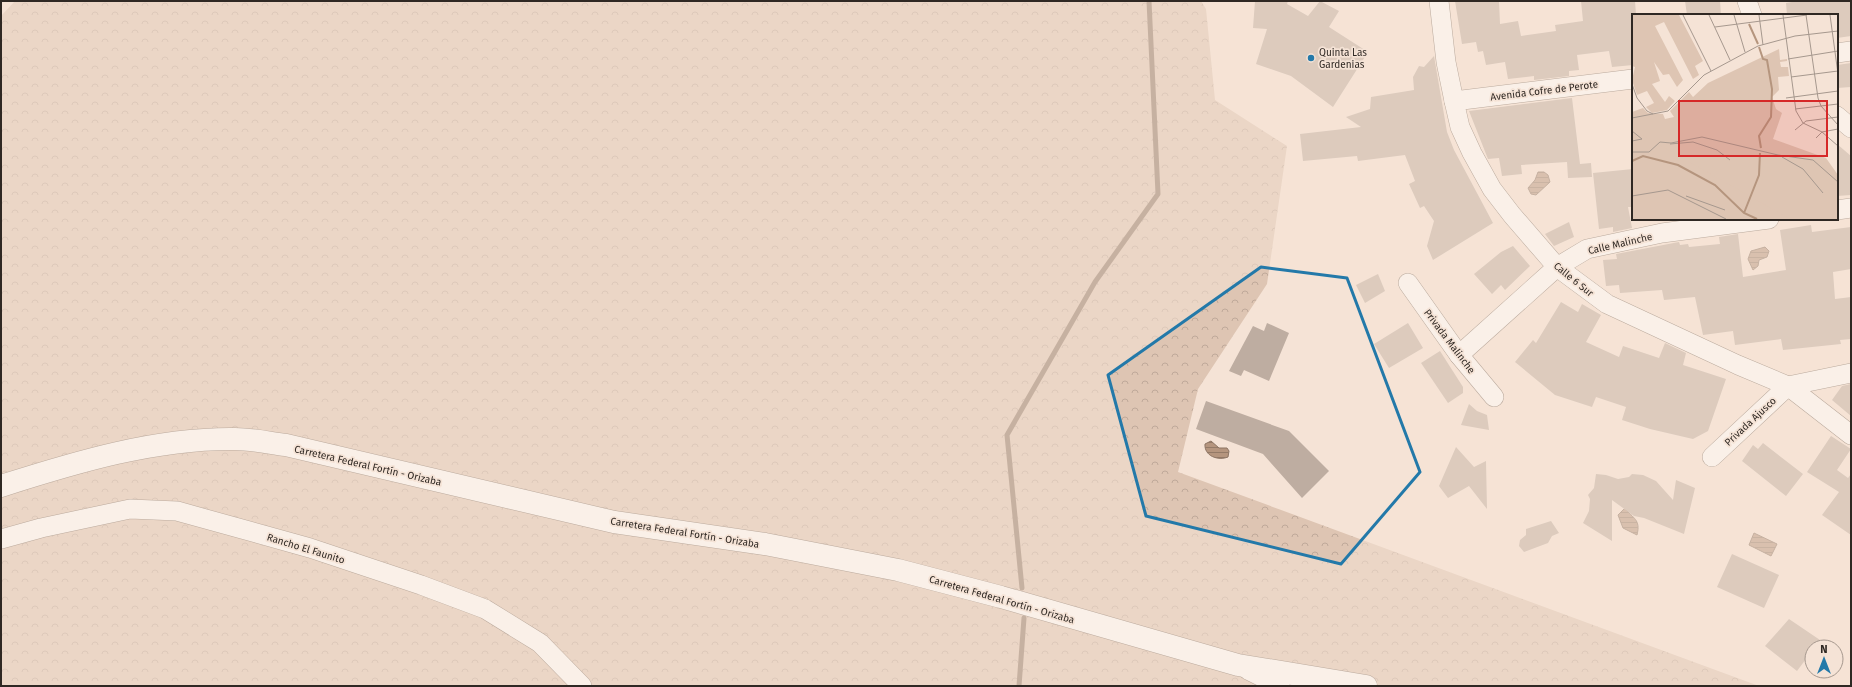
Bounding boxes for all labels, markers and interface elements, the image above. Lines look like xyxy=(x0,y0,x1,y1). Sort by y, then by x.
inset map xyxy=(1632,14,1838,220)
place label: Quinta Las Gardenias xyxy=(1319,47,1367,71)
marker: Quinta Las Gardenias xyxy=(1306,53,1316,63)
street label: Avenida Cofre de Perote xyxy=(1490,78,1599,104)
street label: Calle Malinche xyxy=(1587,231,1654,257)
street label: Calle 6 Sur xyxy=(1551,260,1596,300)
street label: Privada Malinche xyxy=(1421,307,1477,376)
street label: Privada Ajusco xyxy=(1722,395,1779,449)
street label: Carretera Federal Fortín - Orizaba xyxy=(293,442,443,489)
street label: Carretera Federal Fortín - Orizaba xyxy=(610,514,760,551)
street label: Rancho El Faunito xyxy=(265,531,346,567)
street label: Carretera Federal Fortín - Orizaba xyxy=(928,572,1076,626)
north arrow xyxy=(1804,639,1844,679)
text: N xyxy=(1820,643,1828,656)

